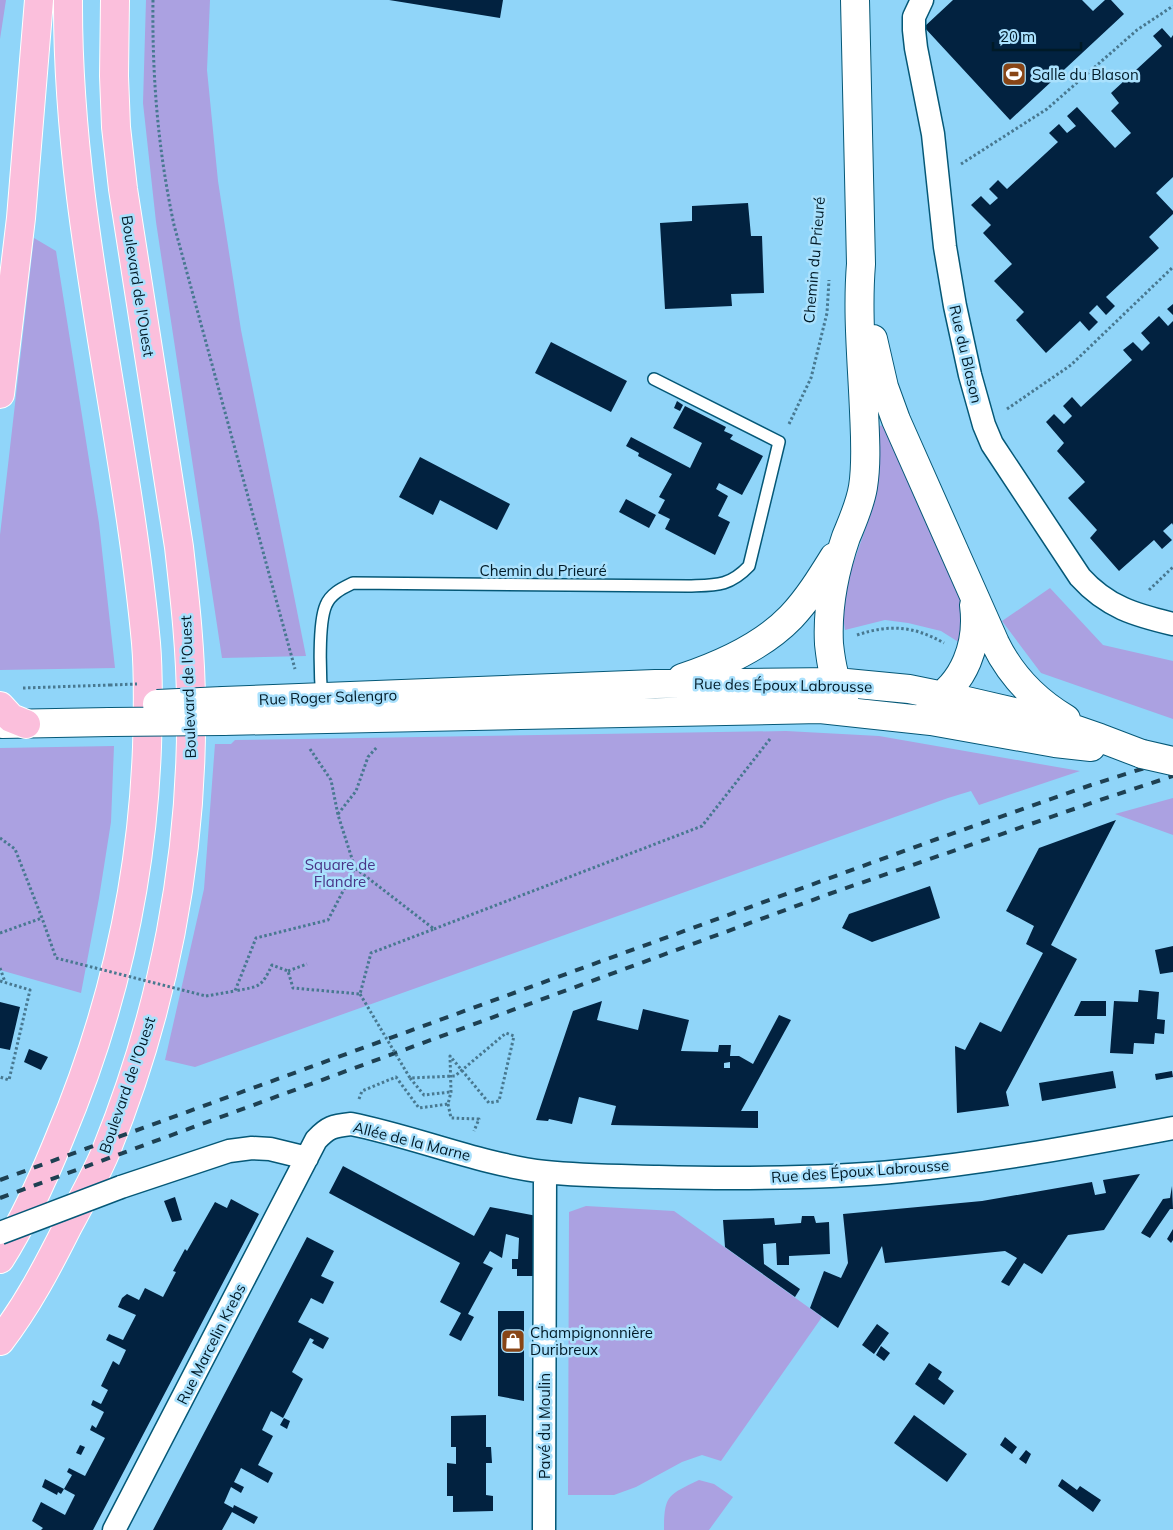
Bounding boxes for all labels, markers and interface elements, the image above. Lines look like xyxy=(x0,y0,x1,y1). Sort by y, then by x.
scale bar xyxy=(993,20,1080,52)
text: 20 m xyxy=(1000,27,1035,46)
sports icon: Salle du Blason xyxy=(1001,61,1027,87)
place label: Salle du Blason xyxy=(1032,65,1139,84)
street label: Chemin du Prieuré xyxy=(799,196,829,324)
street label: Boulevard de l'Ouest xyxy=(117,214,159,358)
street label: Rue du Blason xyxy=(945,303,987,405)
street label: Chemin du Prieuré xyxy=(479,561,607,580)
street label: Boulevard de l'Ouest xyxy=(176,615,200,759)
street label: Rue des Époux Labrousse xyxy=(694,674,872,696)
street label: Rue Roger Salengro xyxy=(259,685,397,709)
park label: Square de Flandre xyxy=(305,855,375,891)
street label: Boulevard de l'Ouest xyxy=(95,1014,159,1156)
street label: Allée de la Marne xyxy=(351,1117,473,1165)
street label: Rue des Époux Labrousse xyxy=(770,1155,950,1187)
street label: Rue Marcelin Krebs xyxy=(172,1280,250,1408)
place label: Champignonnière Duribreux xyxy=(530,1323,653,1359)
shop icon: Champignonnière Duribreux xyxy=(500,1328,526,1354)
street label: Pavé du Moulin xyxy=(535,1373,554,1479)

